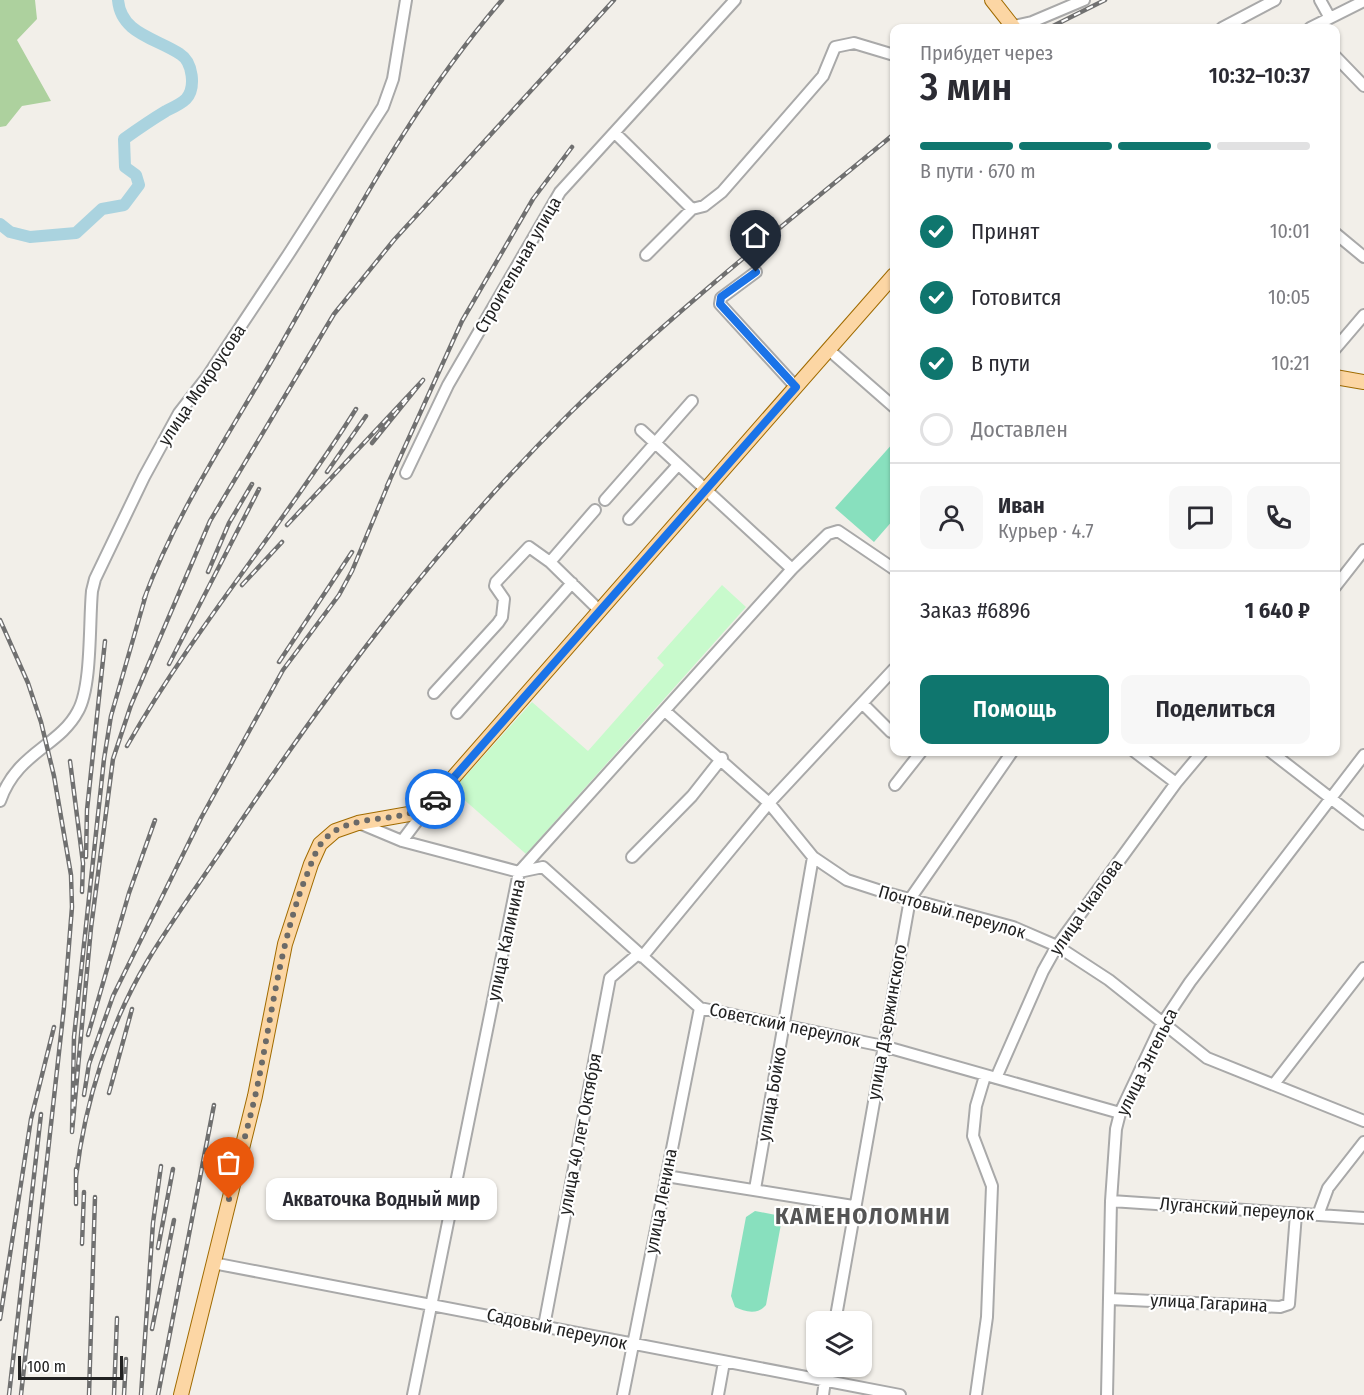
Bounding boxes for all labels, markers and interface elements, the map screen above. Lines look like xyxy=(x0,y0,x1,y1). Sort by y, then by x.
text: Прибудет через xyxy=(920,41,1053,65)
text: 10:32–10:37 xyxy=(1209,62,1310,89)
text: 3 мин xyxy=(920,64,1012,110)
text: В пути · 670 m xyxy=(920,159,1036,183)
street label: Строительная улица xyxy=(470,193,566,337)
pin xyxy=(730,210,781,272)
icon: check xyxy=(920,215,953,248)
text: Принят xyxy=(971,218,1039,245)
icon: home xyxy=(739,219,772,252)
text: 10:01 xyxy=(1270,219,1310,243)
icon: check xyxy=(920,281,953,314)
text: Готовится xyxy=(971,284,1062,311)
text: 10:05 xyxy=(1268,285,1310,309)
street label: улица Мокроусова xyxy=(153,320,251,450)
icon: check xyxy=(920,347,953,380)
text: В пути xyxy=(971,350,1030,377)
text: 10:21 xyxy=(1271,351,1310,375)
text: Доставлен xyxy=(971,416,1068,443)
button: person xyxy=(920,486,983,549)
button: chat xyxy=(1169,486,1232,549)
button: phone xyxy=(1247,486,1310,549)
text: Иван xyxy=(998,492,1045,519)
text: Курьер · 4.7 xyxy=(998,519,1094,543)
text: Заказ #6896 xyxy=(920,597,1031,624)
text: 1 640 ₽ xyxy=(1245,597,1310,624)
button: Помощь xyxy=(920,675,1109,744)
button: Поделиться xyxy=(1121,675,1310,744)
courier xyxy=(405,769,465,829)
icon: car xyxy=(419,783,452,816)
street label: улица Чкалова xyxy=(1045,854,1127,959)
street label: улица Калинина xyxy=(482,877,530,1003)
street label: Почтовый переулок xyxy=(876,880,1029,944)
street label: улица Дзержинского xyxy=(862,942,912,1102)
street label: Советский переулок xyxy=(707,998,863,1052)
street label: улица Энгельса xyxy=(1112,1005,1183,1119)
street label: улица Бойко xyxy=(753,1045,791,1143)
street label: улица 40 лет Октября xyxy=(554,1051,606,1217)
pin xyxy=(203,1137,254,1199)
icon: bag xyxy=(212,1146,245,1179)
street label: улица Ленина xyxy=(640,1146,682,1255)
callout: Акваточка Водный мир xyxy=(265,1178,496,1220)
text: Акваточка Водный мир xyxy=(283,1187,480,1211)
street label: Луганский переулок xyxy=(1159,1193,1316,1225)
district label: КАМЕНОЛОМНИ xyxy=(775,1202,951,1230)
street label: улица Гагарина xyxy=(1150,1289,1268,1317)
street label: Садовый переулок xyxy=(485,1303,630,1355)
map controls xyxy=(806,1311,872,1377)
button: layers xyxy=(806,1311,872,1377)
scale bar xyxy=(18,1353,123,1380)
text: 100 m xyxy=(27,1357,66,1376)

